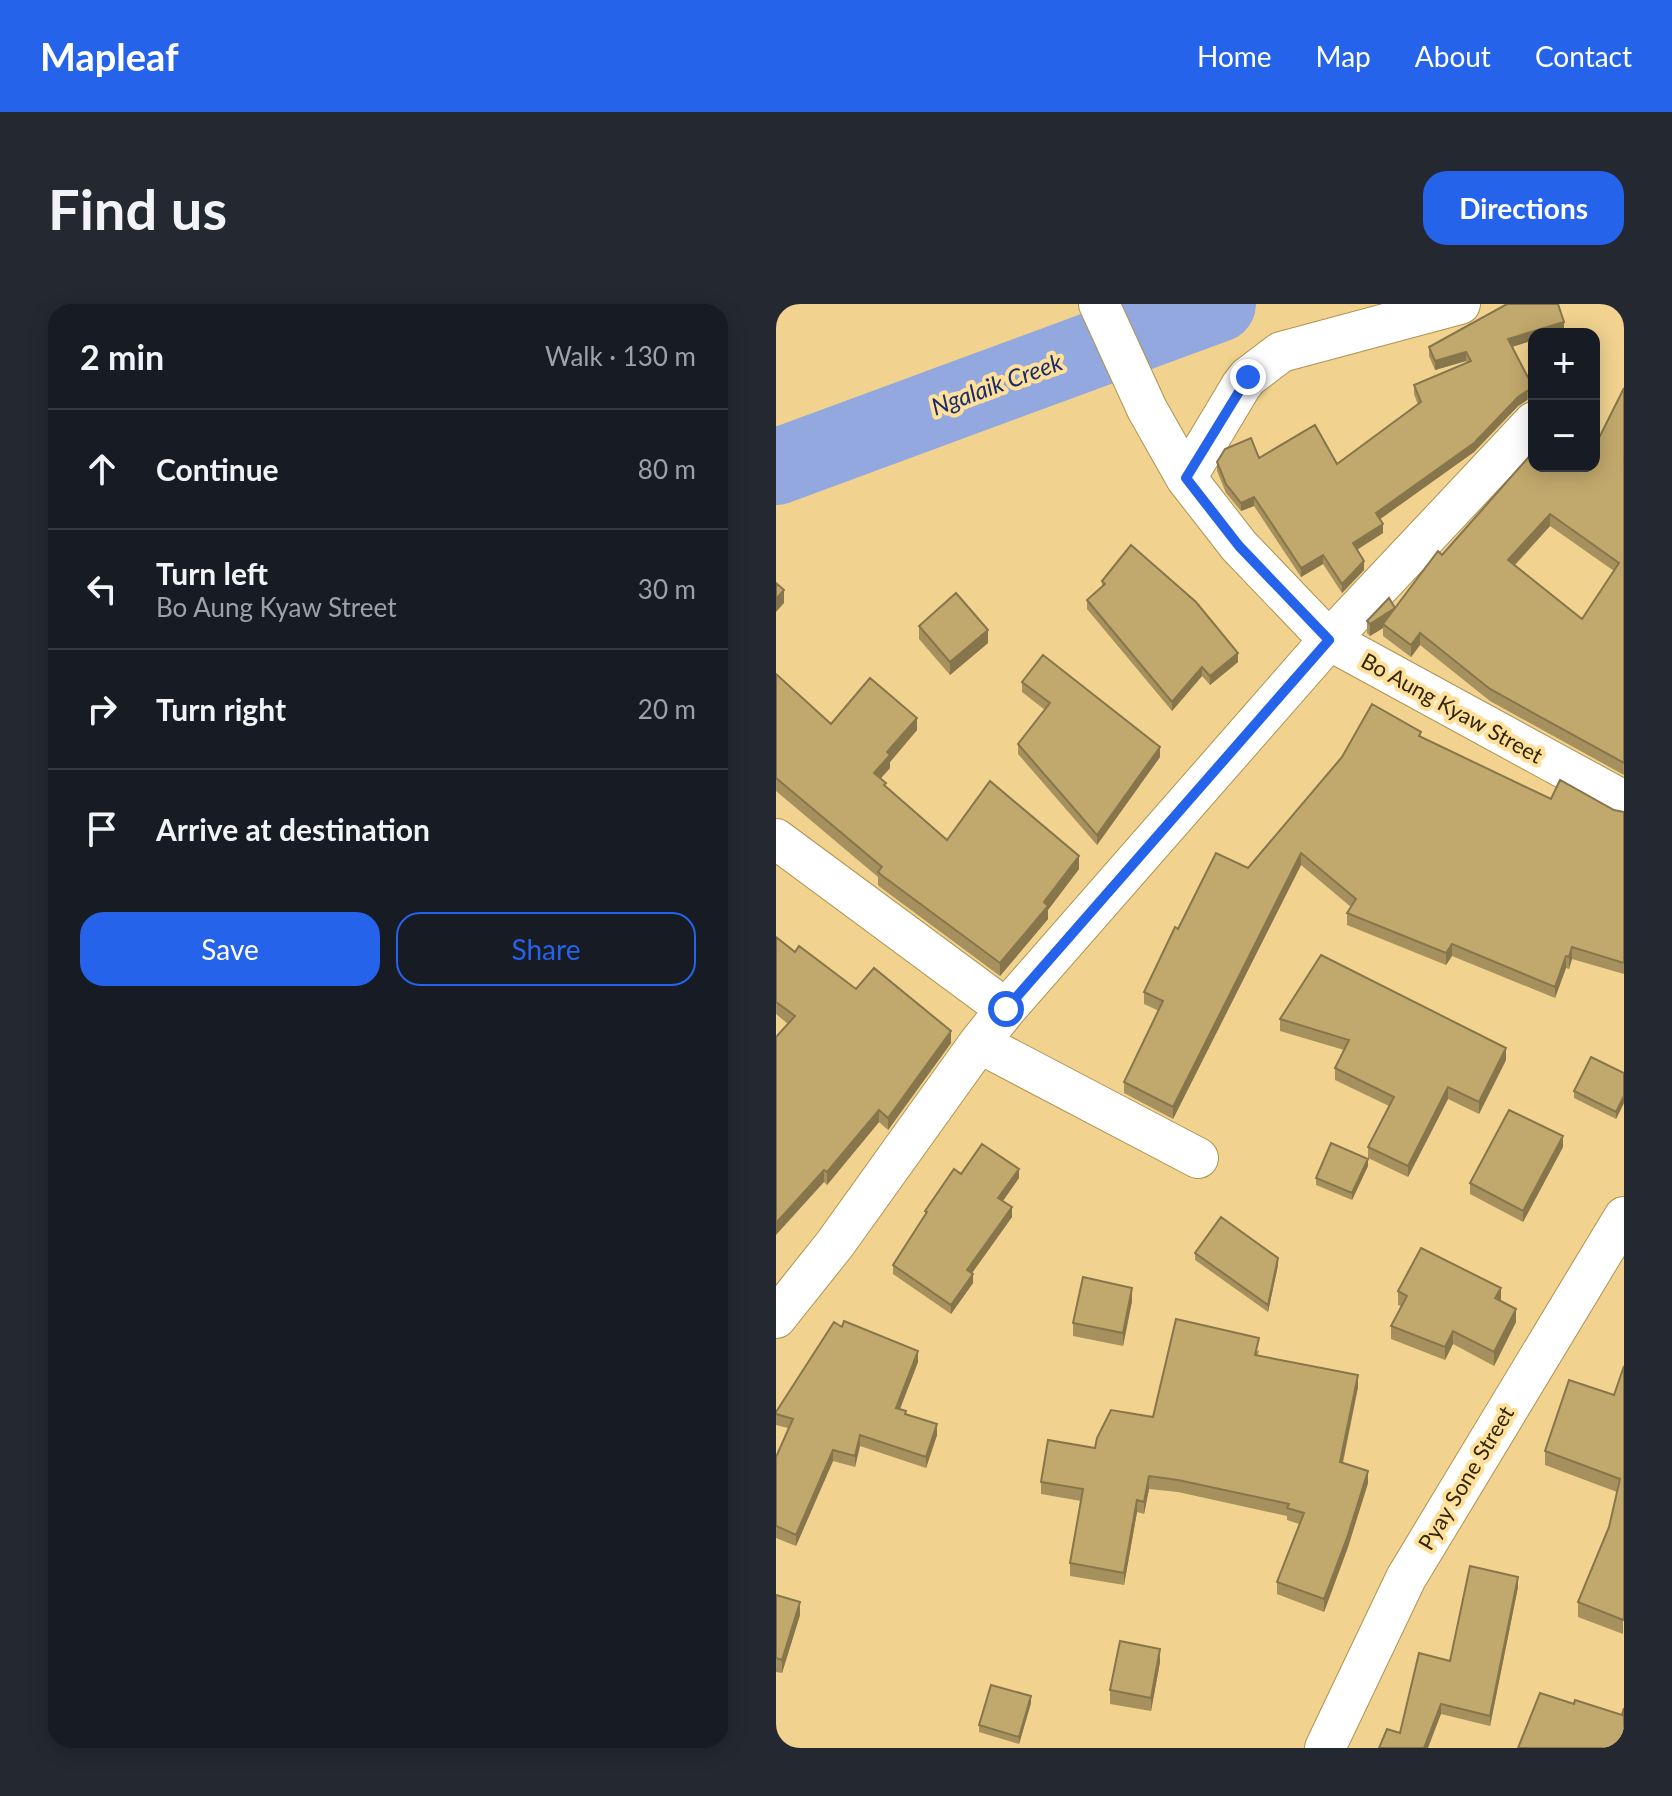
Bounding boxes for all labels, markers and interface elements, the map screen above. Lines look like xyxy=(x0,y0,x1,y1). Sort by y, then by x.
text: Mapleaf xyxy=(40,33,179,79)
text: Home xyxy=(1197,39,1272,73)
text: Map xyxy=(1316,39,1371,73)
text: About xyxy=(1415,39,1491,73)
text: Contact xyxy=(1535,39,1632,73)
button: Directions xyxy=(1423,171,1624,245)
text: Find us xyxy=(48,175,227,242)
map controls xyxy=(1528,328,1600,472)
button: + xyxy=(1528,328,1600,400)
text: 2 min xyxy=(80,336,164,377)
text: Walk · 130 m xyxy=(545,340,696,372)
water label: Ngalaik Creek xyxy=(927,346,1067,421)
route end xyxy=(1230,359,1266,395)
button: − xyxy=(1528,400,1600,472)
icon: ahead xyxy=(80,447,124,491)
text: Continue xyxy=(156,451,279,487)
text: 80 m xyxy=(638,453,696,485)
text: Turn left xyxy=(156,555,268,591)
icon: left xyxy=(80,567,124,611)
text: 30 m xyxy=(638,573,696,605)
text: Bo Aung Kyaw Street xyxy=(156,591,396,623)
street label: Bo Aung Kyaw Street xyxy=(1357,646,1548,769)
icon: right xyxy=(80,687,124,731)
text: Turn right xyxy=(156,691,286,727)
text: 20 m xyxy=(638,693,696,725)
icon: arrive xyxy=(80,807,124,851)
text: Arrive at destination xyxy=(156,811,430,847)
button: Save xyxy=(80,912,380,986)
button: Share xyxy=(396,912,696,986)
route start xyxy=(988,991,1024,1027)
street label: Pyay Sone Street xyxy=(1412,1401,1519,1555)

